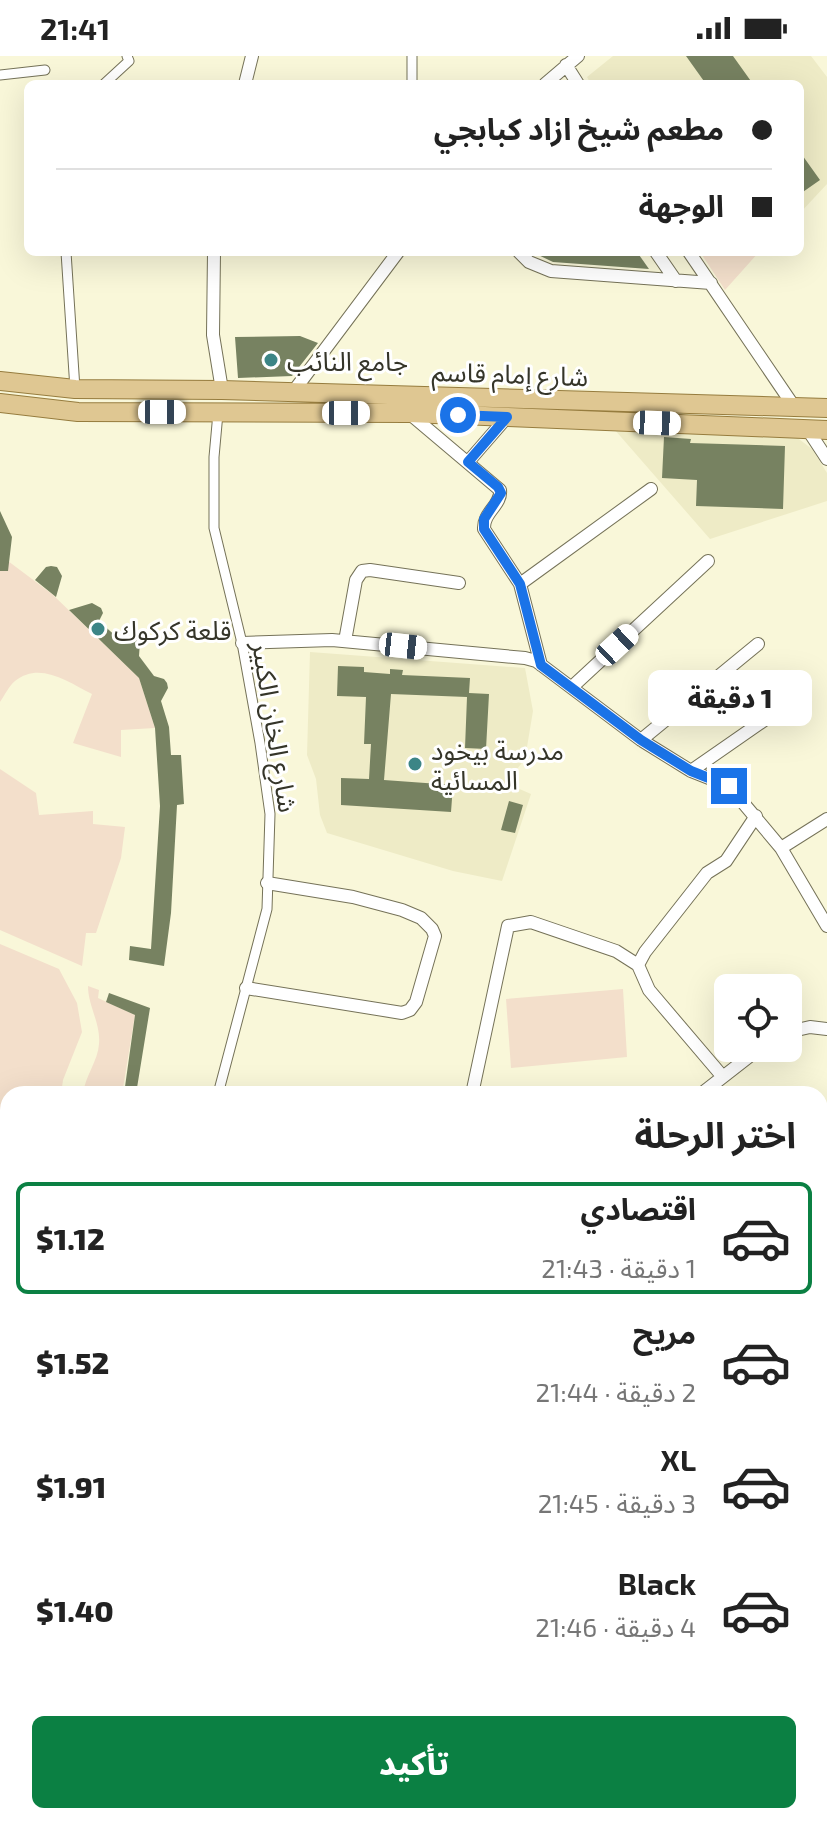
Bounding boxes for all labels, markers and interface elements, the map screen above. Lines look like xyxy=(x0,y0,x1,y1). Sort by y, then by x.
text: 21:41 xyxy=(40,10,110,46)
text: مطعم شيخ ازاد كبابجي xyxy=(434,110,724,146)
text: الوجهة xyxy=(639,187,724,223)
place label: جامع النائب xyxy=(287,345,408,382)
marker: جامع النائب xyxy=(262,351,280,369)
street label: شارع إمام قاسم xyxy=(431,355,589,397)
route start xyxy=(440,397,476,433)
car xyxy=(138,400,186,424)
car xyxy=(322,401,370,425)
car xyxy=(633,410,681,436)
place label: قلعة كركوك xyxy=(114,614,231,646)
marker: قلعة كركوك xyxy=(89,620,107,638)
car xyxy=(591,620,643,670)
car xyxy=(378,632,428,660)
street label: شارع الخان الكبير xyxy=(242,639,305,815)
callout: 1 دقيقة xyxy=(647,670,811,726)
text: 1 دقيقة xyxy=(687,682,773,713)
place label: مدرسة بيخود المسائية xyxy=(431,734,564,795)
marker: مدرسة بيخود المسائية xyxy=(406,755,424,773)
route end xyxy=(711,768,747,804)
map controls xyxy=(714,974,802,1062)
button: locate xyxy=(714,974,802,1062)
text: اختر الرحلة xyxy=(635,1112,796,1155)
text: اقتصادي xyxy=(581,1190,696,1226)
icon: car xyxy=(720,1202,792,1274)
text: $1.12 xyxy=(36,1220,105,1256)
text: 1 دقيقة · 21:43 xyxy=(541,1252,696,1283)
text: مريح xyxy=(633,1314,696,1350)
icon: car xyxy=(720,1326,792,1398)
text: $1.52 xyxy=(36,1344,109,1380)
text: 2 دقيقة · 21:44 xyxy=(536,1376,696,1407)
text: XL xyxy=(661,1441,696,1477)
icon: car xyxy=(720,1450,792,1522)
text: $1.91 xyxy=(36,1468,106,1504)
text: 3 دقيقة · 21:45 xyxy=(538,1487,696,1518)
text: Black xyxy=(618,1565,696,1601)
icon: car xyxy=(720,1574,792,1646)
text: $1.40 xyxy=(36,1592,114,1628)
text: 4 دقيقة · 21:46 xyxy=(535,1611,696,1642)
button: تأكيد xyxy=(32,1716,796,1808)

